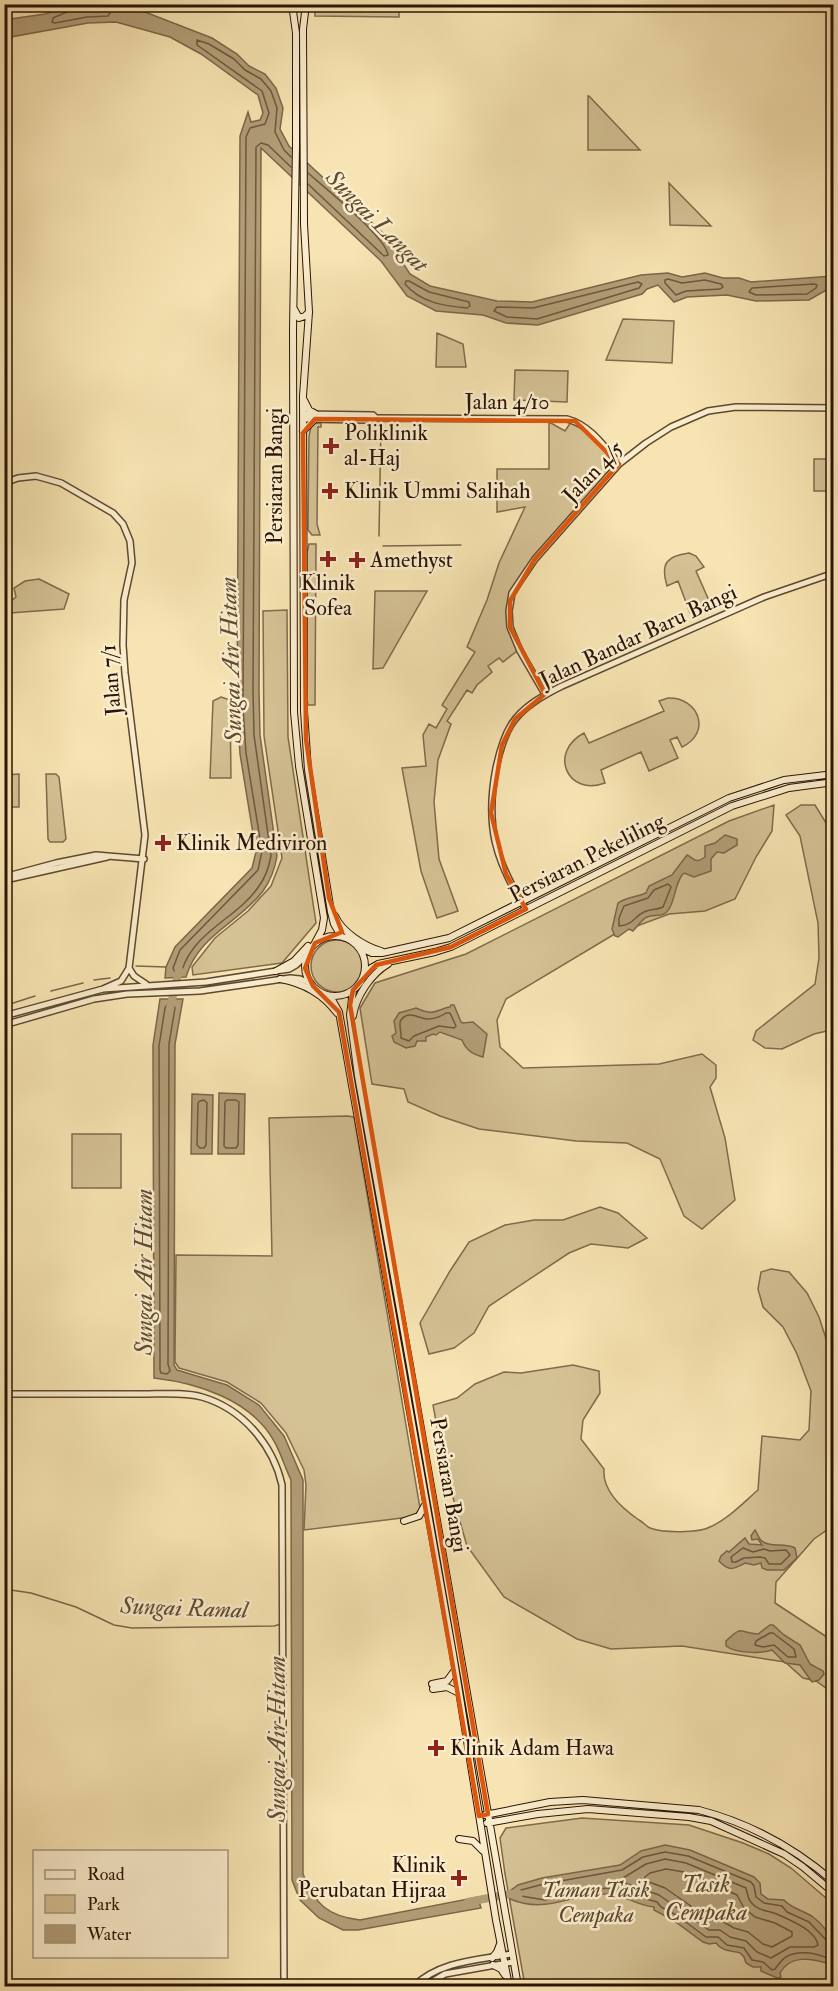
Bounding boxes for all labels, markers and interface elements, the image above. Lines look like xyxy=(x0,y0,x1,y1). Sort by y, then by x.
water label: Sungai Langat xyxy=(318,162,436,280)
street label: Jalan 4/10 xyxy=(463,388,550,416)
street label: Persiaran Bangi xyxy=(261,407,289,544)
place label: Poliklinik al-Haj xyxy=(344,419,428,472)
street label: Jalan 4/5 xyxy=(556,435,630,510)
marker: Poliklinik al-Haj xyxy=(322,437,340,455)
place label: Klinik Ummi Salihah xyxy=(344,477,531,505)
marker: Klinik Ummi Salihah xyxy=(321,482,339,500)
place label: Amethyst xyxy=(369,546,453,574)
marker: Klinik Sofea xyxy=(319,550,337,568)
marker: Amethyst xyxy=(348,551,366,569)
place label: Klinik Sofea xyxy=(301,569,356,622)
water label: Sungai Air Hitam xyxy=(213,576,249,745)
street label: Jalan Bandar Baru Bangi xyxy=(534,578,741,694)
street label: Jalan 7/1 xyxy=(94,643,128,718)
street label: Persiaran Pekeliling xyxy=(504,806,671,909)
place label: Klinik Mediviron xyxy=(176,829,327,857)
marker: Klinik Mediviron xyxy=(154,834,172,852)
water label: Sungai Air Hitam xyxy=(129,1189,160,1356)
street label: Persiaran Bangi xyxy=(423,1415,475,1555)
water label: Sungai Ramal xyxy=(119,1590,251,1626)
water label: Sungai Air Hitam xyxy=(262,1656,293,1823)
place label: Klinik Adam Hawa xyxy=(450,1734,615,1762)
marker: Klinik Adam Hawa xyxy=(427,1739,445,1757)
legend xyxy=(33,1850,228,1958)
place label: Klinik Perubatan Hijraa xyxy=(298,1851,447,1904)
text: Road xyxy=(87,1863,125,1886)
marker: Klinik Perubatan Hijraa xyxy=(450,1869,468,1887)
water label: Tasik Cempaka xyxy=(665,1869,747,1928)
park label: Taman Tasik Cempaka xyxy=(542,1876,650,1929)
text: Park xyxy=(87,1893,120,1916)
text: Water xyxy=(86,1923,131,1946)

